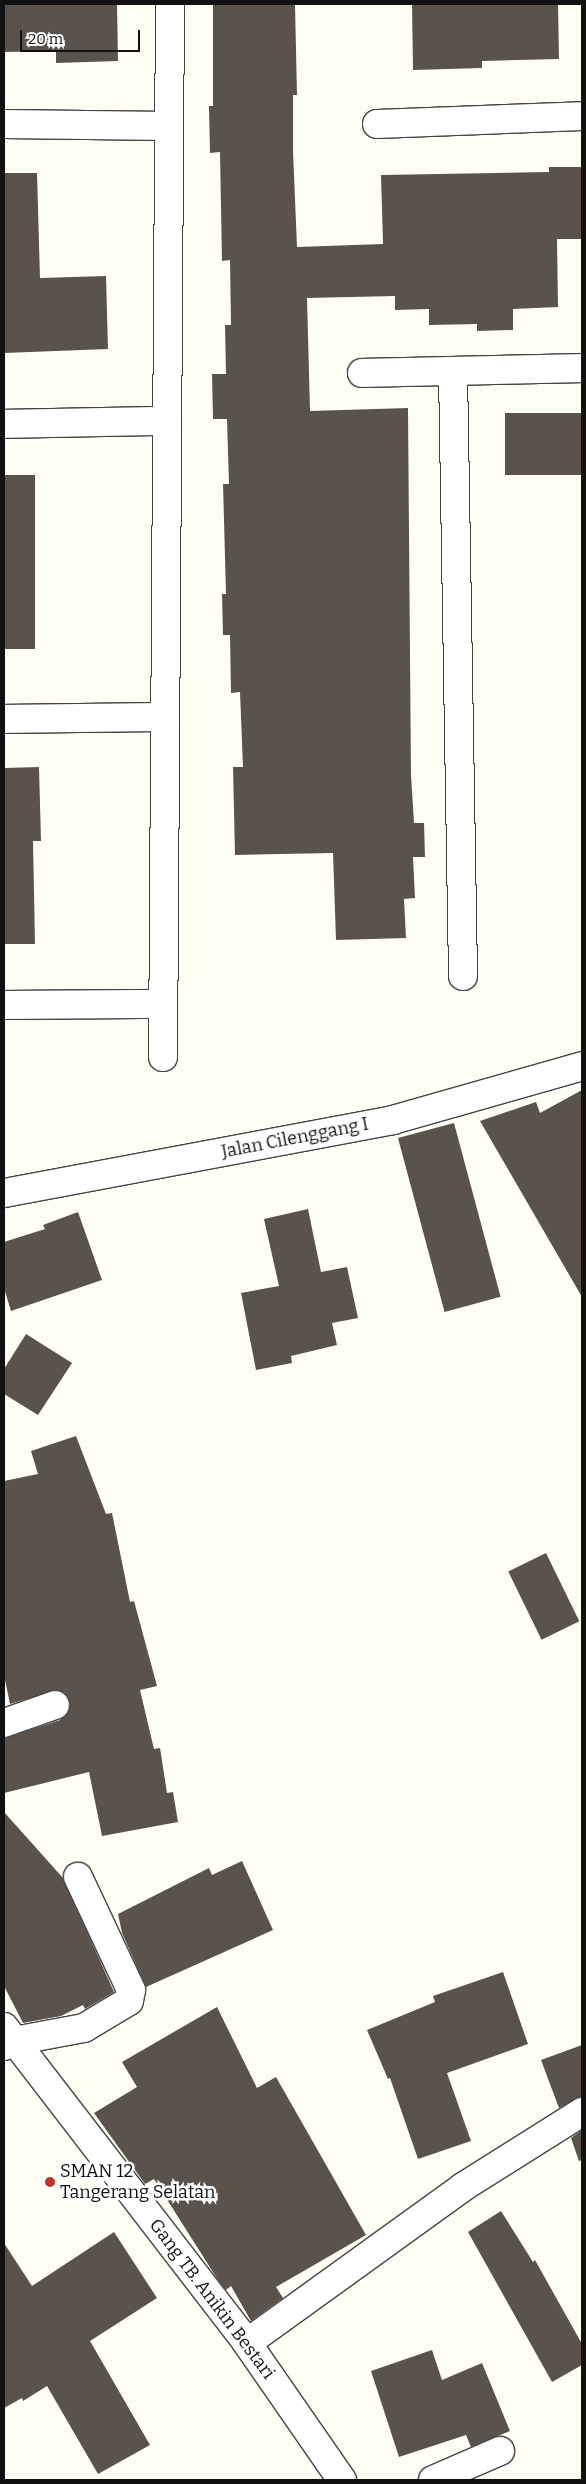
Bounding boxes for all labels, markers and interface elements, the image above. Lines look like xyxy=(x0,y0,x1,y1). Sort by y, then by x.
scale bar xyxy=(22,20,142,52)
text: 20 m xyxy=(28,30,63,48)
street label: Jalan Cilenggang I xyxy=(220,1113,370,1163)
place label: SMAN 12 Tangerang Selatan xyxy=(60,2161,215,2204)
marker: SMAN 12 Tangerang Selatan xyxy=(44,2176,56,2188)
street label: Gang TB. Anikin Bestari xyxy=(145,2215,279,2383)

